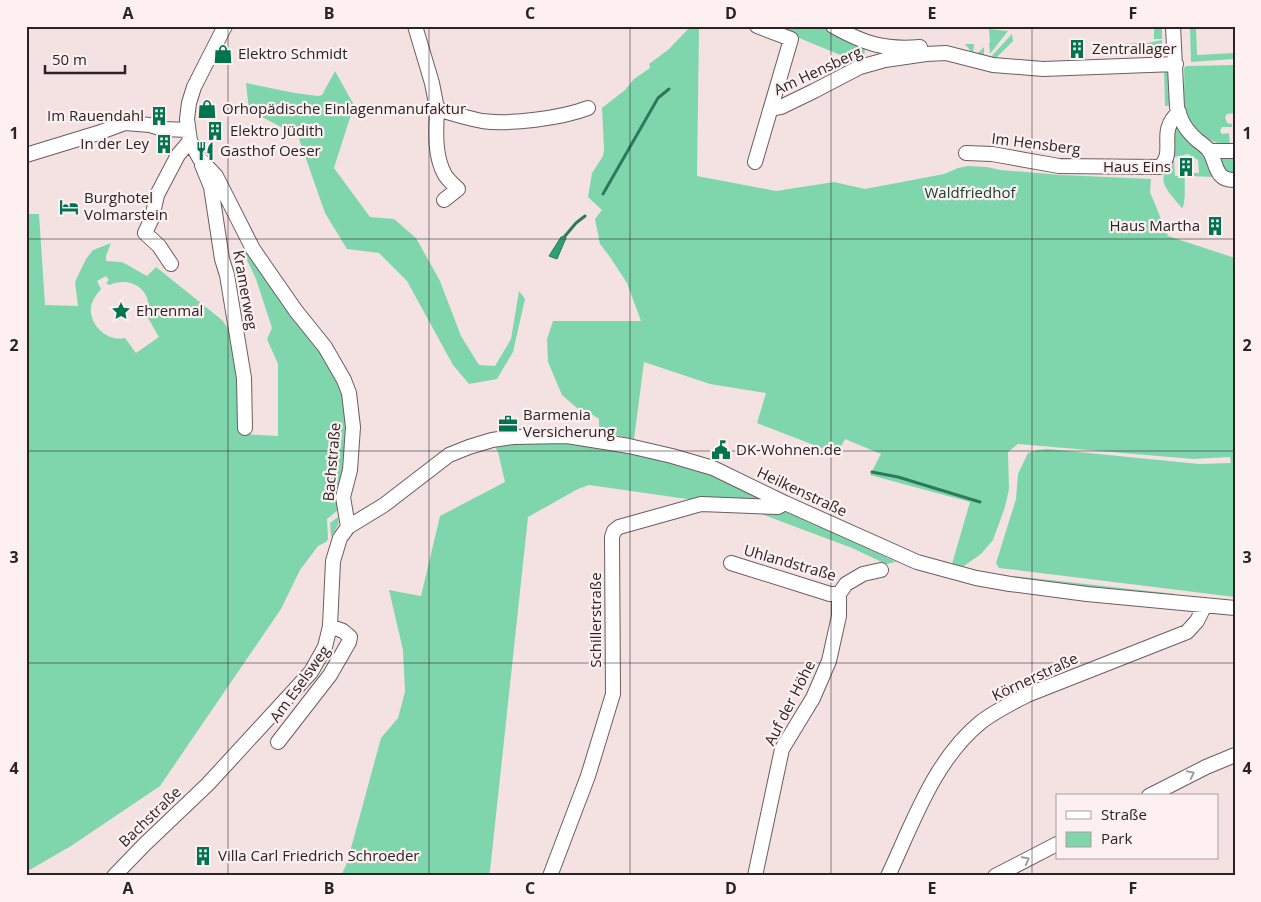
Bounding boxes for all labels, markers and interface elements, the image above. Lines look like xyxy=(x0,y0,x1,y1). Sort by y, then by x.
text: A xyxy=(122,2,134,24)
text: B xyxy=(324,2,334,24)
text: C xyxy=(525,2,535,24)
text: D xyxy=(725,2,737,24)
text: E xyxy=(928,2,937,24)
text: F xyxy=(1129,2,1137,24)
building icon: Zentrallager xyxy=(1066,38,1088,60)
place label: Zentrallager xyxy=(1092,38,1177,58)
street label: Am Hensberg xyxy=(770,41,865,99)
scale bar xyxy=(45,42,125,74)
shop icon: Elektro Schmidt xyxy=(212,43,234,65)
place label: Elektro Schmidt xyxy=(238,43,348,63)
text: 50 m xyxy=(52,49,87,69)
shop icon: Orhopädische Einlagenmanufaktur xyxy=(196,98,218,120)
place label: Orhopädische Einlagenmanufaktur xyxy=(222,98,466,118)
place label: Im Rauendahl xyxy=(47,105,144,125)
building icon: Im Rauendahl xyxy=(148,105,170,127)
building icon: Elektro Jüdith xyxy=(204,120,226,142)
place label: Elektro Jüdith xyxy=(230,120,324,140)
text: 1 xyxy=(9,122,19,144)
text: 1 xyxy=(1242,122,1252,144)
street label: Im Hensberg xyxy=(990,128,1082,158)
place label: In der Ley xyxy=(80,133,149,153)
building icon: In der Ley xyxy=(153,133,175,155)
restaurant icon: Gasthof Oeser xyxy=(194,140,216,162)
place label: Gasthof Oeser xyxy=(220,140,321,160)
place label: Haus Eins xyxy=(1103,156,1171,176)
building icon: Haus Eins xyxy=(1175,156,1197,178)
park label: Waldfriedhof xyxy=(925,182,1016,202)
place label: Burghotel Volmarstein xyxy=(84,187,168,224)
hotel icon: Burghotel Volmarstein xyxy=(58,196,80,218)
place label: Haus Martha xyxy=(1110,215,1200,235)
building icon: Haus Martha xyxy=(1204,215,1226,237)
street label: Kramerweg xyxy=(229,249,263,331)
place icon: Ehrenmal xyxy=(110,300,132,322)
place label: Ehrenmal xyxy=(136,300,203,320)
text: 2 xyxy=(9,334,19,356)
text: 2 xyxy=(1242,334,1252,356)
place label: Barmenia Versicherung xyxy=(523,404,615,441)
office icon: Barmenia Versicherung xyxy=(497,413,519,435)
street label: Bachstraße xyxy=(318,422,344,502)
public building icon: DK-Wohnen.de xyxy=(710,439,732,461)
place label: DK-Wohnen.de xyxy=(736,439,841,459)
street label: Heilkenstraße xyxy=(754,461,851,521)
street label: Uhlandstraße xyxy=(742,539,839,585)
text: 3 xyxy=(9,546,19,568)
text: 3 xyxy=(1242,546,1252,568)
street label: Schillerstraße xyxy=(585,572,605,668)
street label: Am Eselsweg xyxy=(265,641,334,726)
street label: Körnerstraße xyxy=(988,647,1081,705)
street label: Auf der Höhe xyxy=(759,657,819,749)
text: 4 xyxy=(9,757,19,779)
text: 4 xyxy=(1242,757,1252,779)
one-way arrow xyxy=(1186,770,1195,780)
street label: Bachstraße xyxy=(114,782,185,851)
legend xyxy=(1056,794,1218,860)
text: Straße xyxy=(1101,804,1147,824)
text: Park xyxy=(1101,828,1132,848)
building icon: Villa Carl Friedrich Schroeder xyxy=(192,845,214,867)
place label: Villa Carl Friedrich Schroeder xyxy=(218,845,420,865)
one-way arrow xyxy=(1021,856,1030,866)
text: A xyxy=(122,877,134,899)
text: B xyxy=(324,877,334,899)
text: C xyxy=(525,877,535,899)
text: D xyxy=(725,877,737,899)
text: E xyxy=(928,877,937,899)
text: F xyxy=(1129,877,1137,899)

